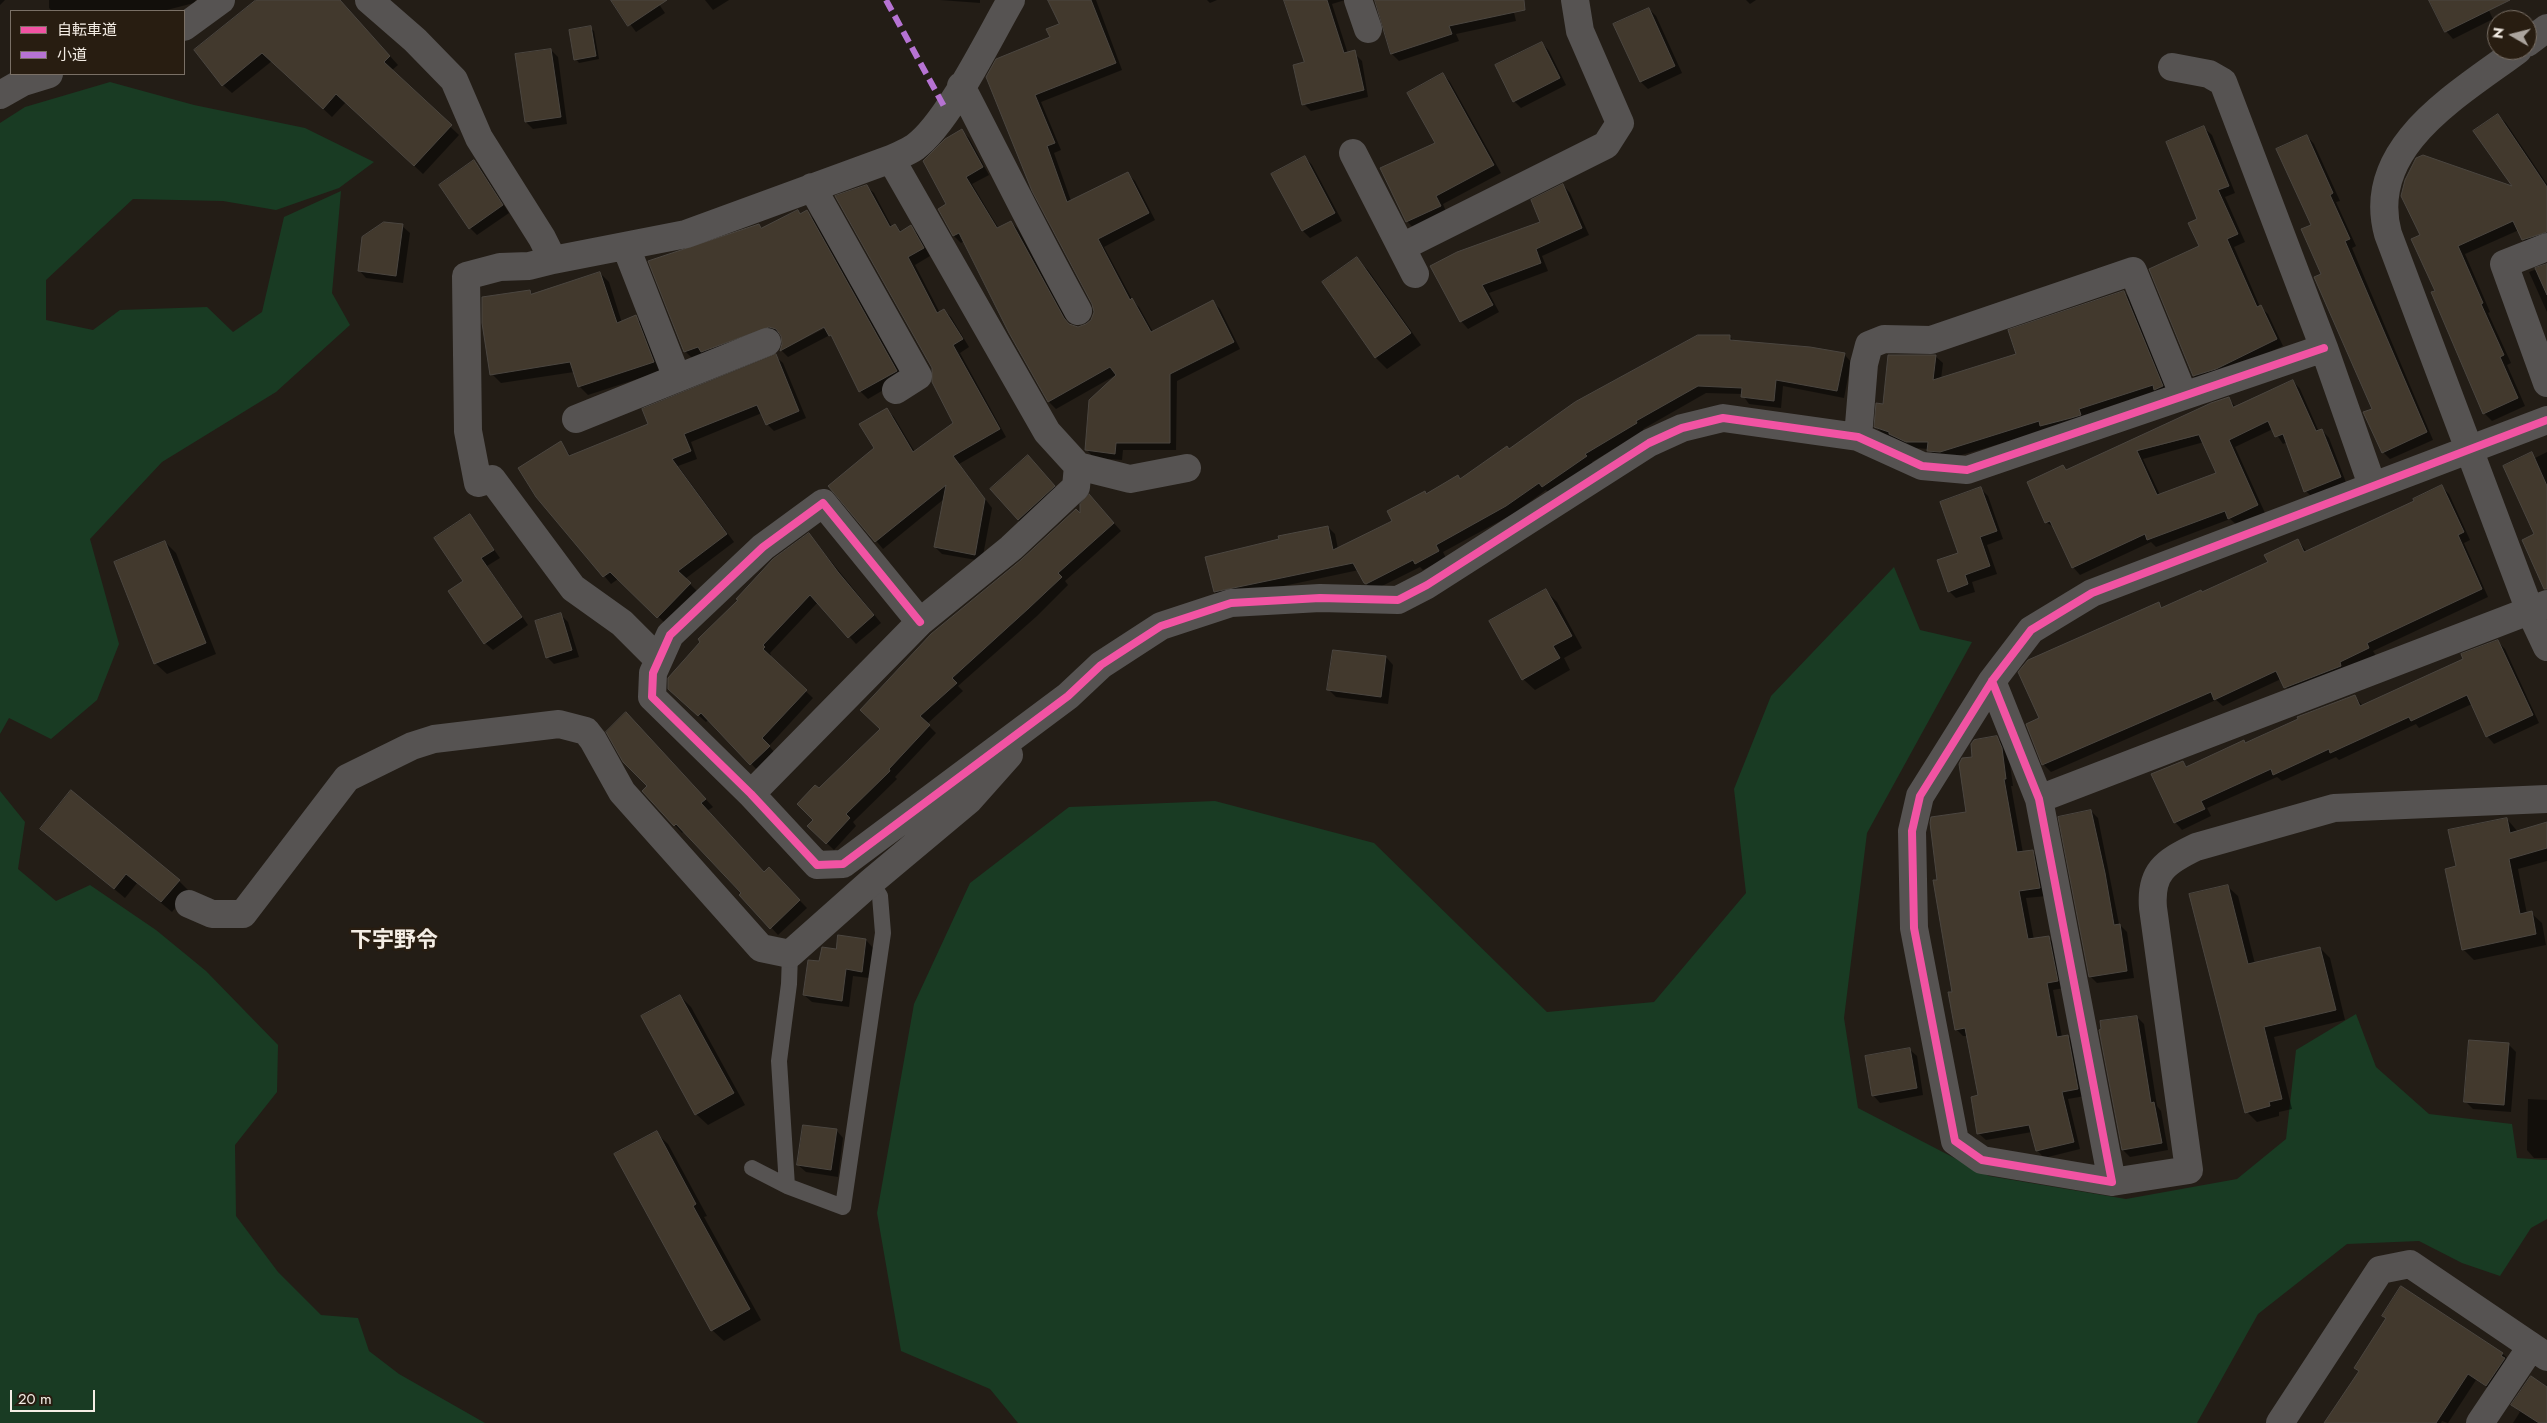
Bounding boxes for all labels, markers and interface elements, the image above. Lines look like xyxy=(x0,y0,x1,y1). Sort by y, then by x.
legend xyxy=(10,10,185,75)
north arrow xyxy=(2487,10,2537,60)
text: 自転車道 xyxy=(57,19,117,41)
text: N xyxy=(2487,26,2509,40)
text: 小道 xyxy=(57,44,87,66)
district label: 下宇野令 xyxy=(350,929,438,955)
scale bar xyxy=(12,1380,98,1412)
text: 20 m xyxy=(18,1388,52,1410)

